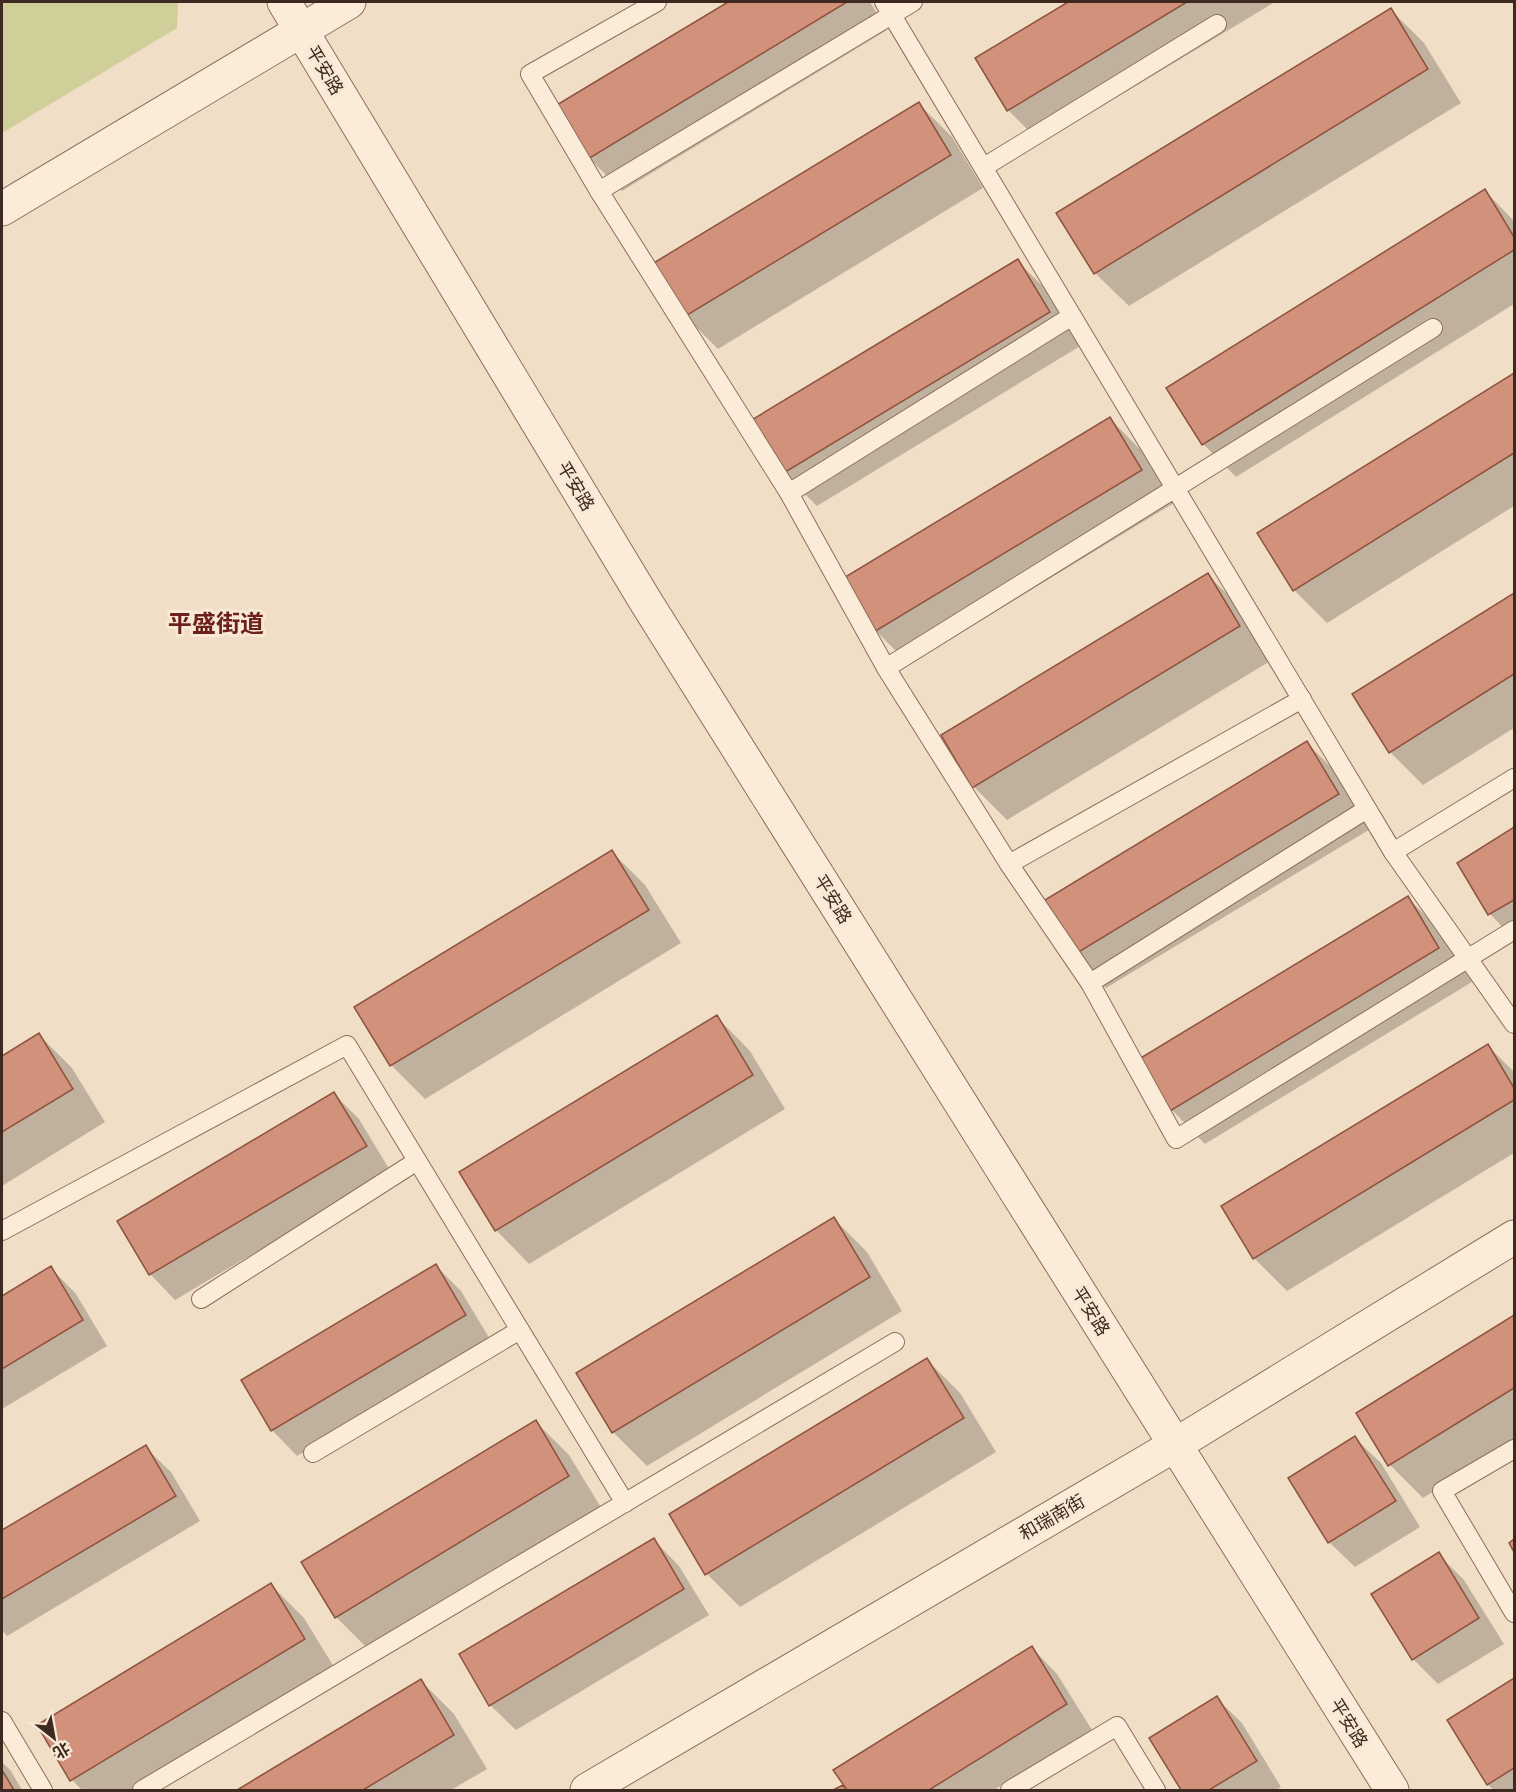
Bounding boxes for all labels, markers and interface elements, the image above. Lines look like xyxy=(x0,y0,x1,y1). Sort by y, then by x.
street label: 平安路 xyxy=(301,41,349,99)
street label: 平安路 xyxy=(552,457,600,515)
district label: 平盛街道 xyxy=(168,608,264,639)
street label: 平安路 xyxy=(809,870,857,928)
street label: 平安路 xyxy=(1067,1282,1115,1340)
street label: 和瑞南街 xyxy=(1015,1489,1089,1545)
street label: 平安路 xyxy=(1325,1694,1373,1752)
north arrow xyxy=(24,1708,84,1768)
text: 北 xyxy=(50,1738,74,1764)

